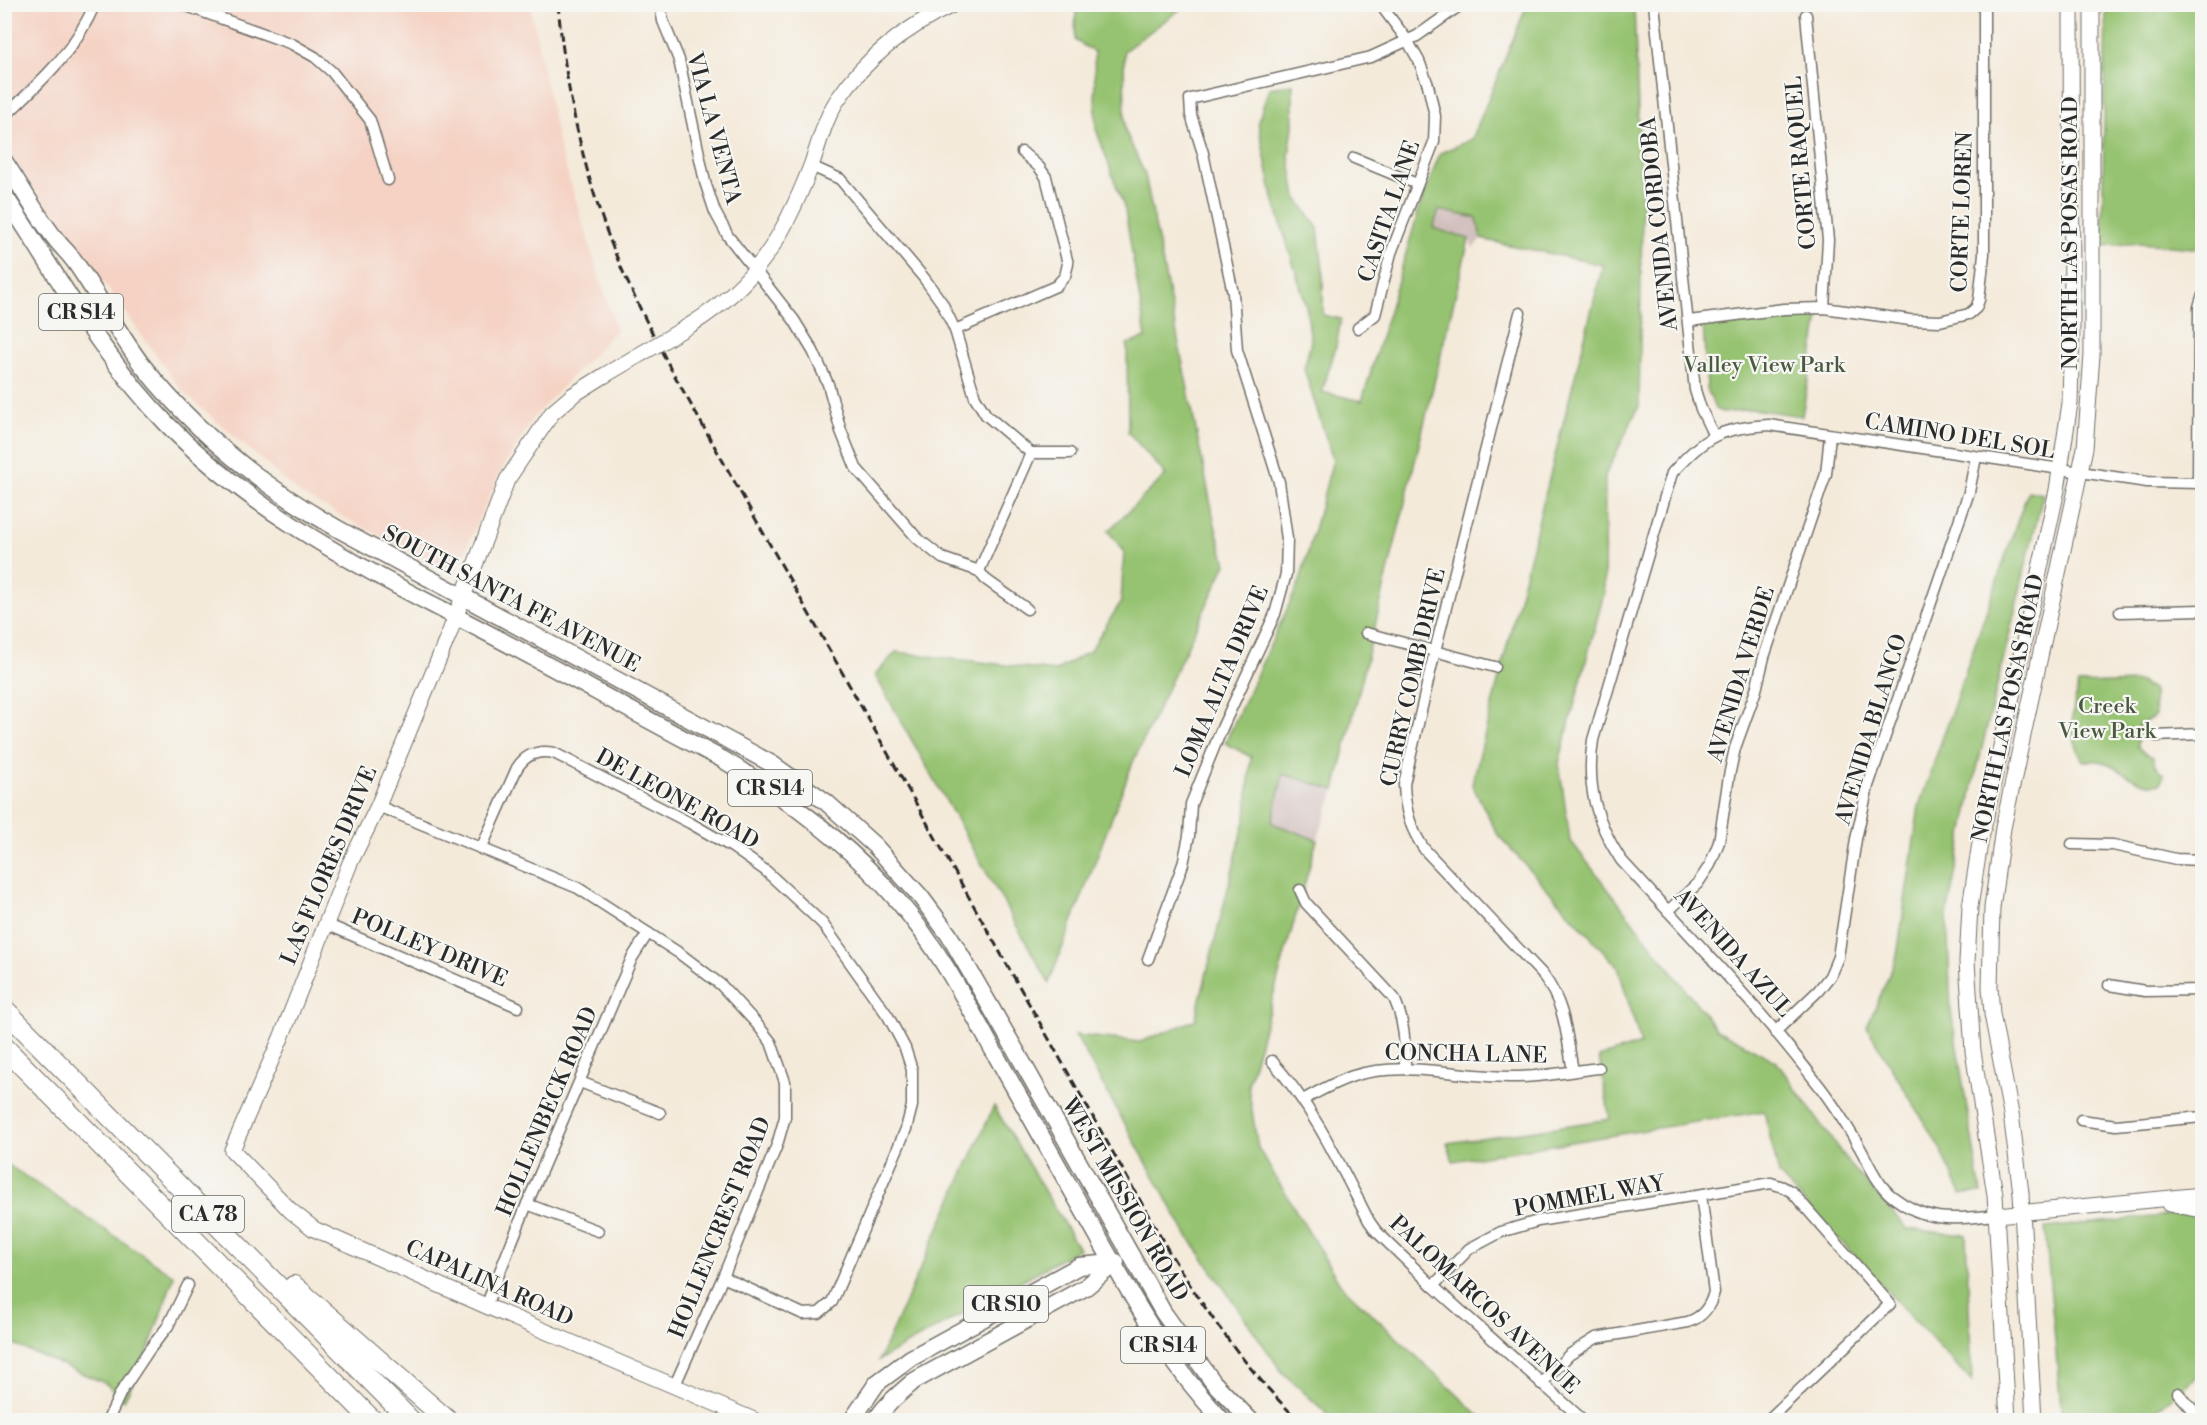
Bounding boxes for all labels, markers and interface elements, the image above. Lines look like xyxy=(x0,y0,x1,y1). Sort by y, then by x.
street label: VIA LA VENTA xyxy=(680,49,747,208)
street label: CORTE RAQUEL xyxy=(1780,75,1823,251)
street label: NORTH LAS POSAS ROAD xyxy=(2057,96,2084,370)
street label: AVENIDA CORDOBA xyxy=(1635,114,1684,333)
street label: CORTE LOREN xyxy=(1946,130,1979,293)
street label: CASITA LANE xyxy=(1352,137,1426,286)
road number: CR S14 xyxy=(39,294,123,330)
park label: Valley View Park xyxy=(1682,352,1847,379)
street label: CAMINO DEL SOL xyxy=(1863,408,2057,465)
street label: SOUTH SANTA FE AVENUE xyxy=(378,520,645,679)
street label: CURRY COMB DRIVE xyxy=(1375,565,1452,789)
street label: NORTH LAS POSAS ROAD xyxy=(1967,572,2050,845)
street label: LOMA ALTA DRIVE xyxy=(1170,582,1275,781)
street label: AVENIDA VERDE xyxy=(1702,583,1781,766)
street label: AVENIDA BLANCO xyxy=(1829,631,1913,829)
park label: Creek View Park xyxy=(2057,693,2158,745)
street label: DE LEONE ROAD xyxy=(591,743,764,855)
street label: LAS FLORES DRIVE xyxy=(275,762,383,969)
road number: CR S14 xyxy=(728,770,812,806)
street label: AVENIDA AZUL xyxy=(1667,882,1798,1023)
street label: POLLEY DRIVE xyxy=(347,903,512,993)
street label: HOLLENBECK ROAD xyxy=(491,1003,604,1220)
street label: CONCHA LANE xyxy=(1384,1040,1547,1069)
street label: WEST MISSION ROAD xyxy=(1055,1092,1194,1306)
street label: HOLLENCREST ROAD xyxy=(664,1113,777,1342)
street label: POMMEL WAY xyxy=(1512,1170,1668,1223)
road number: CA 78 xyxy=(172,1196,244,1232)
street label: PALOMARCOS AVENUE xyxy=(1383,1210,1585,1400)
street label: CAPALINA ROAD xyxy=(401,1234,578,1333)
road number: CR S10 xyxy=(964,1286,1048,1322)
road number: CR S14 xyxy=(1121,1327,1205,1363)

